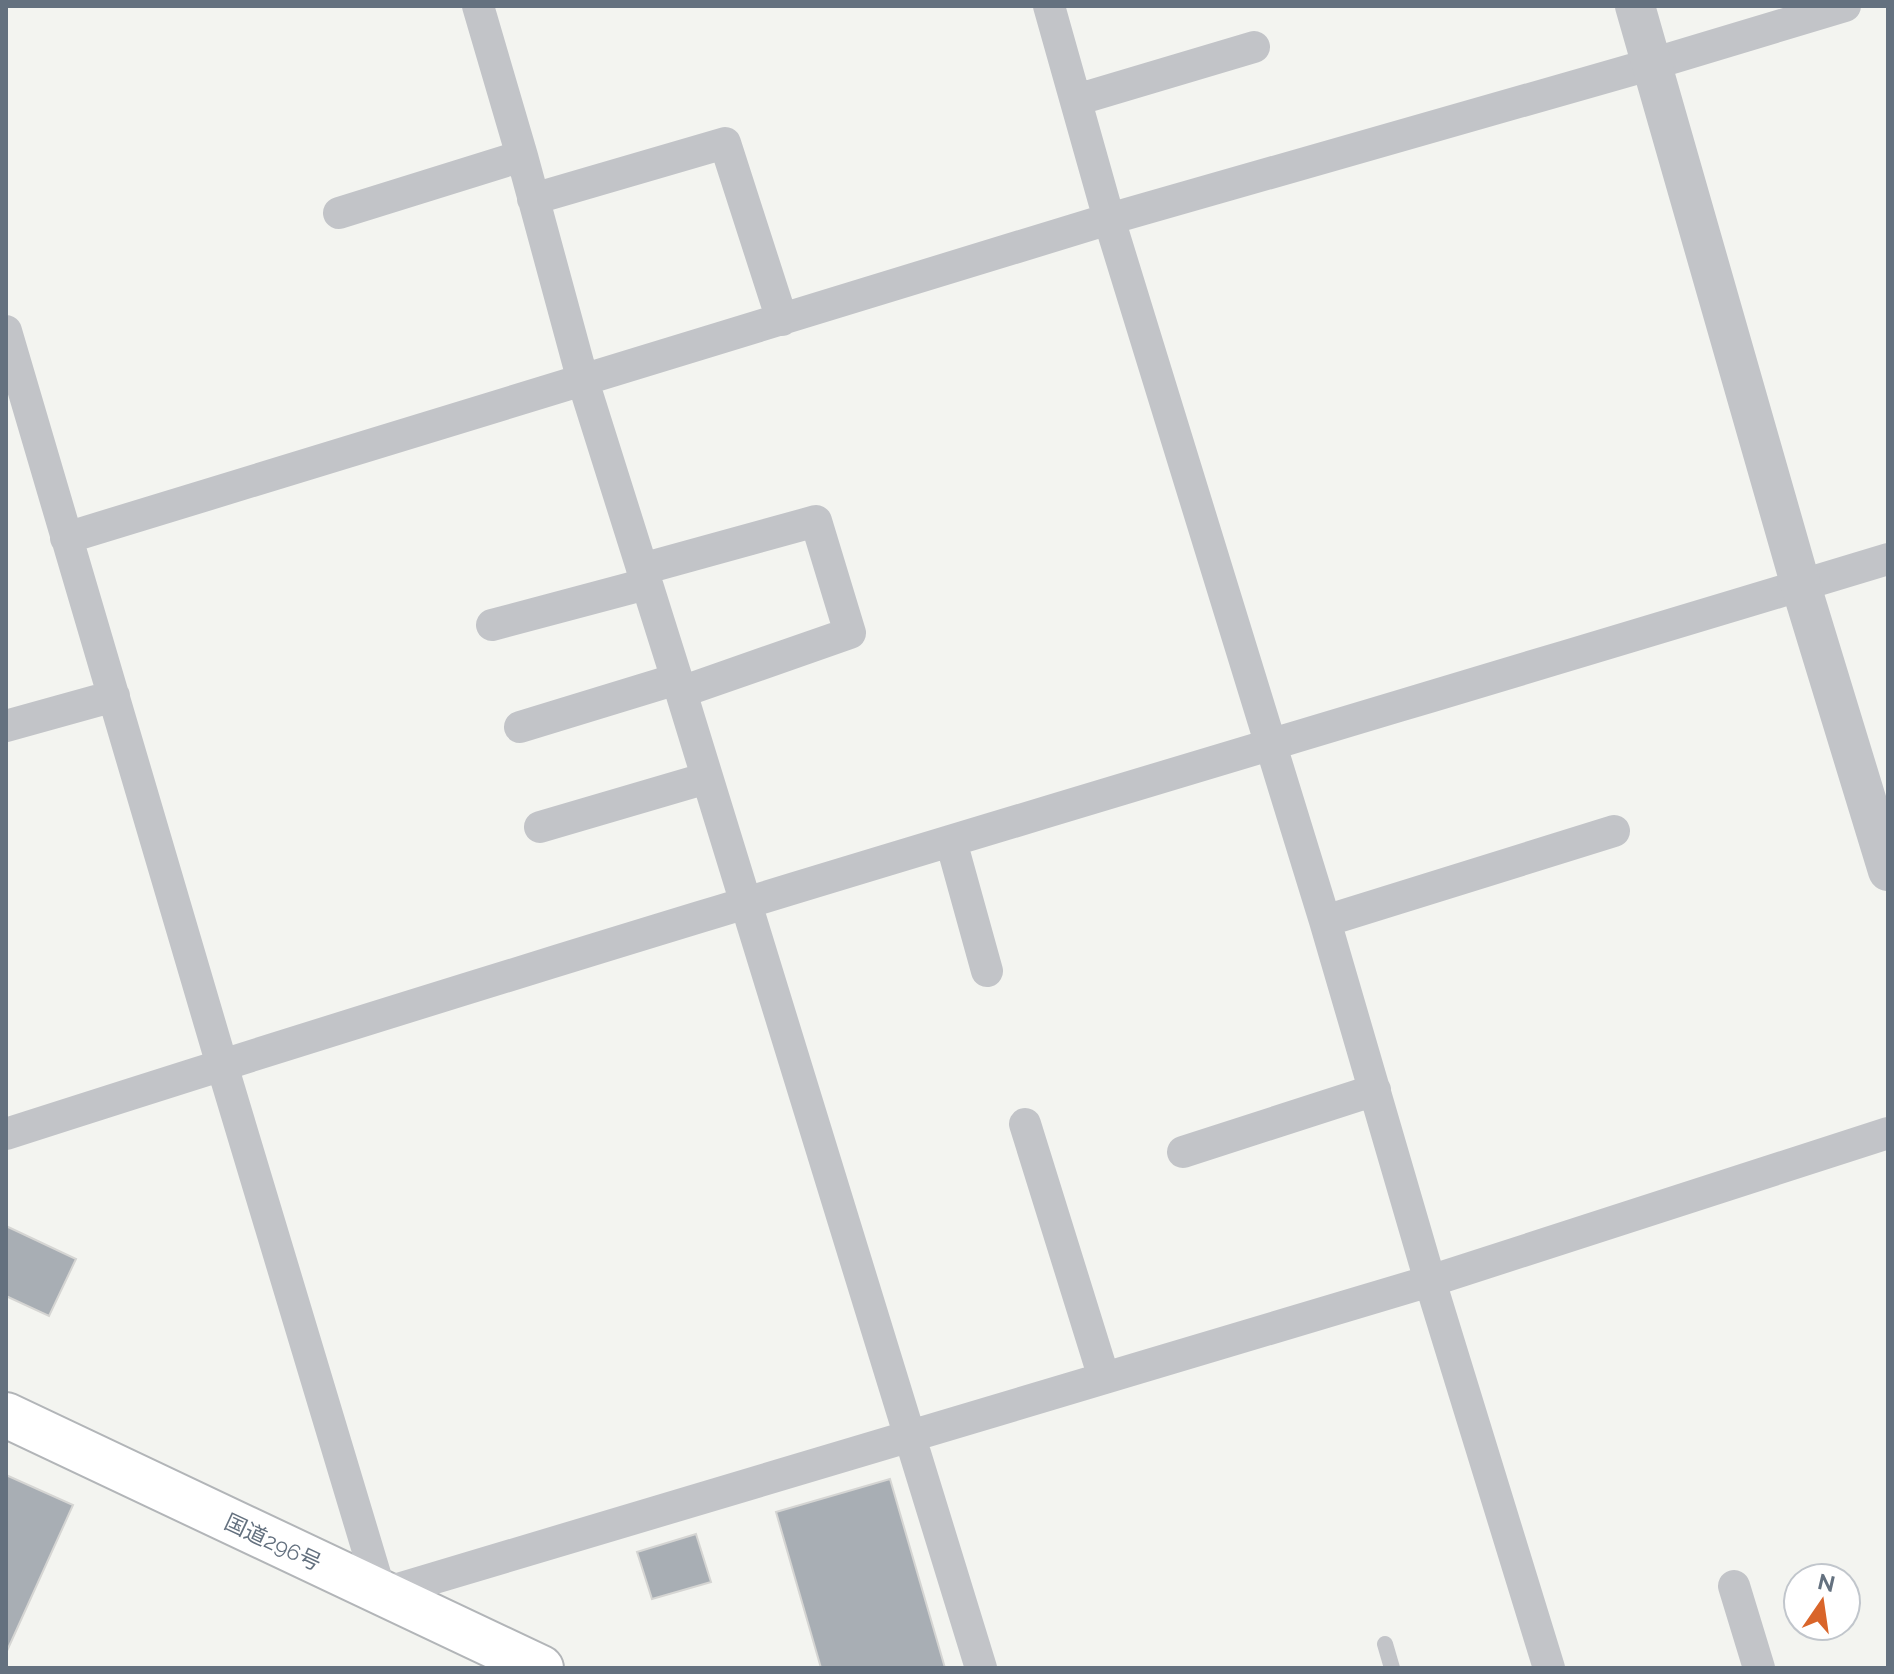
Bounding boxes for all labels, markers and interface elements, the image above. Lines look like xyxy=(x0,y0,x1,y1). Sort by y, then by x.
street label: 国道296号 xyxy=(221,1508,325,1576)
north arrow xyxy=(1782,1562,1862,1642)
text: N xyxy=(1815,1568,1838,1597)

